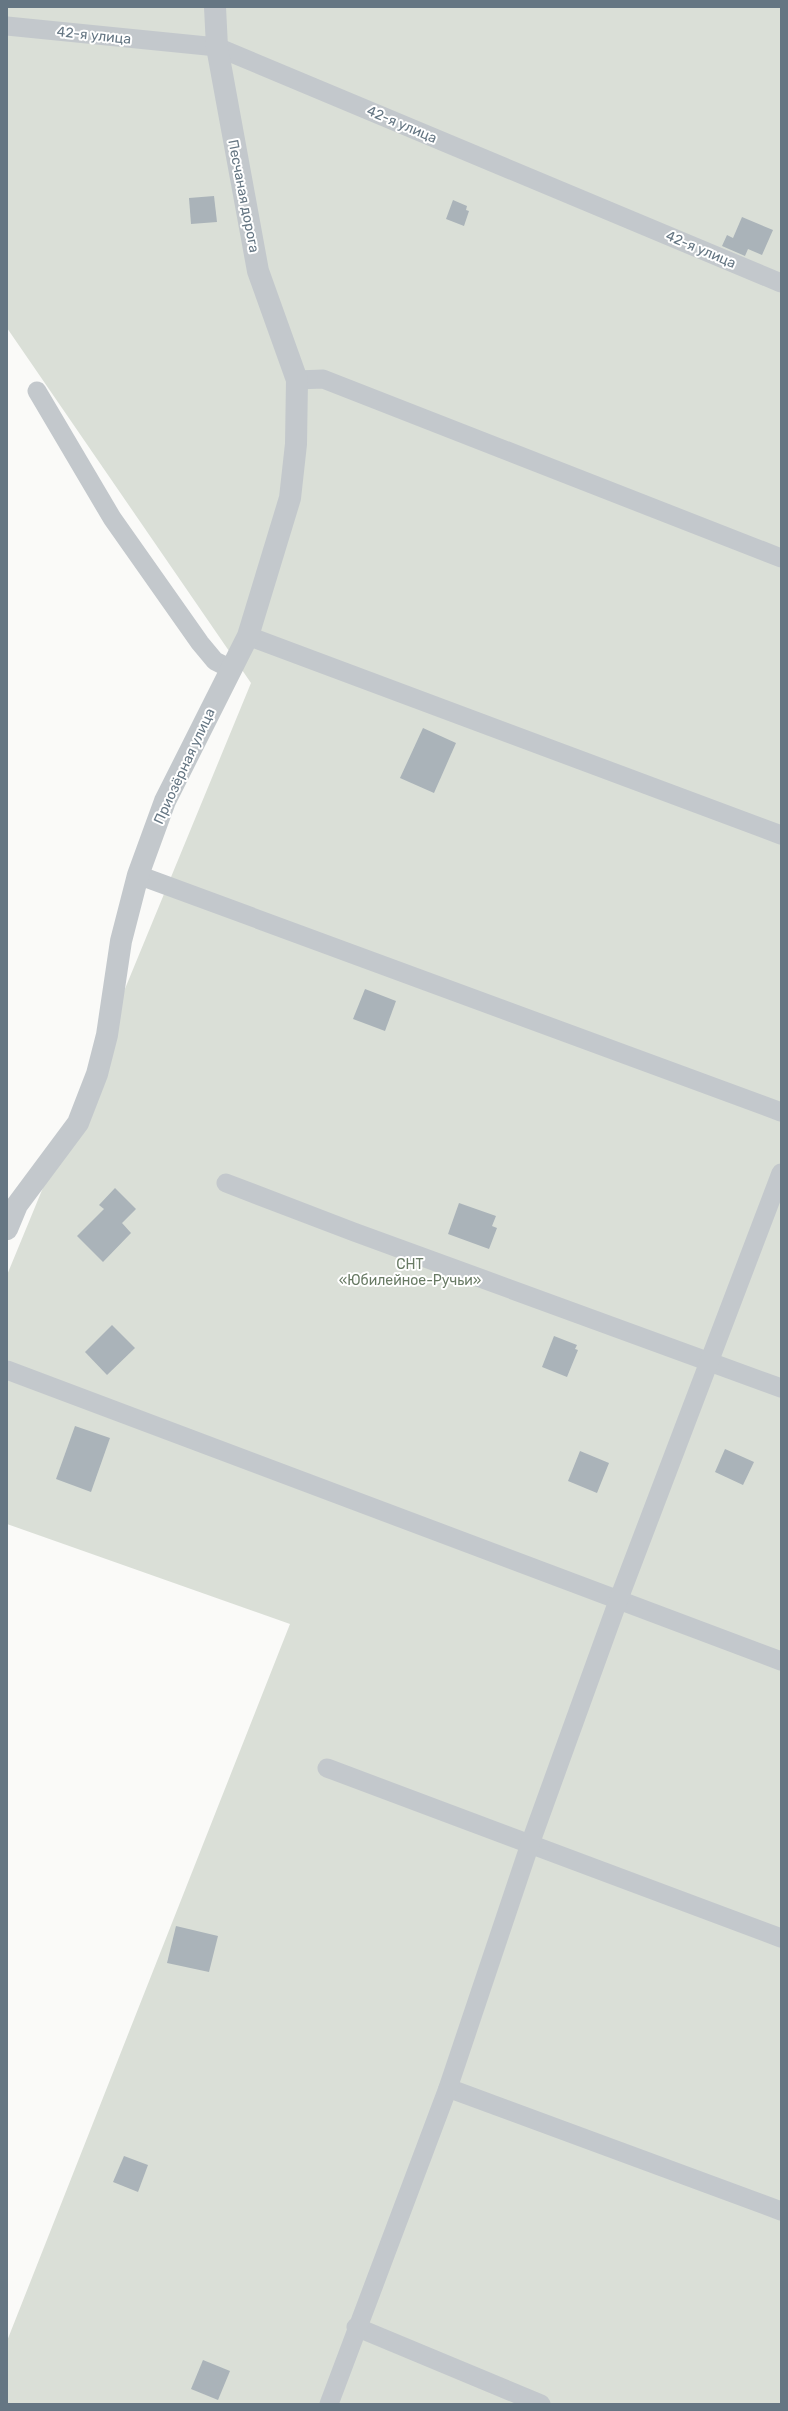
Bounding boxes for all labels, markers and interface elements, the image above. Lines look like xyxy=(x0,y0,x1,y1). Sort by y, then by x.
street label: 42-я улица xyxy=(56,23,132,48)
street label: 42-я улица xyxy=(364,102,440,147)
street label: Песчаная дорога xyxy=(224,138,263,254)
street label: 42-я улица xyxy=(663,227,739,272)
street label: Приозёрная улица xyxy=(150,706,219,827)
park label: СНТ «Юбилейное-Ручьи» xyxy=(339,1256,481,1289)

